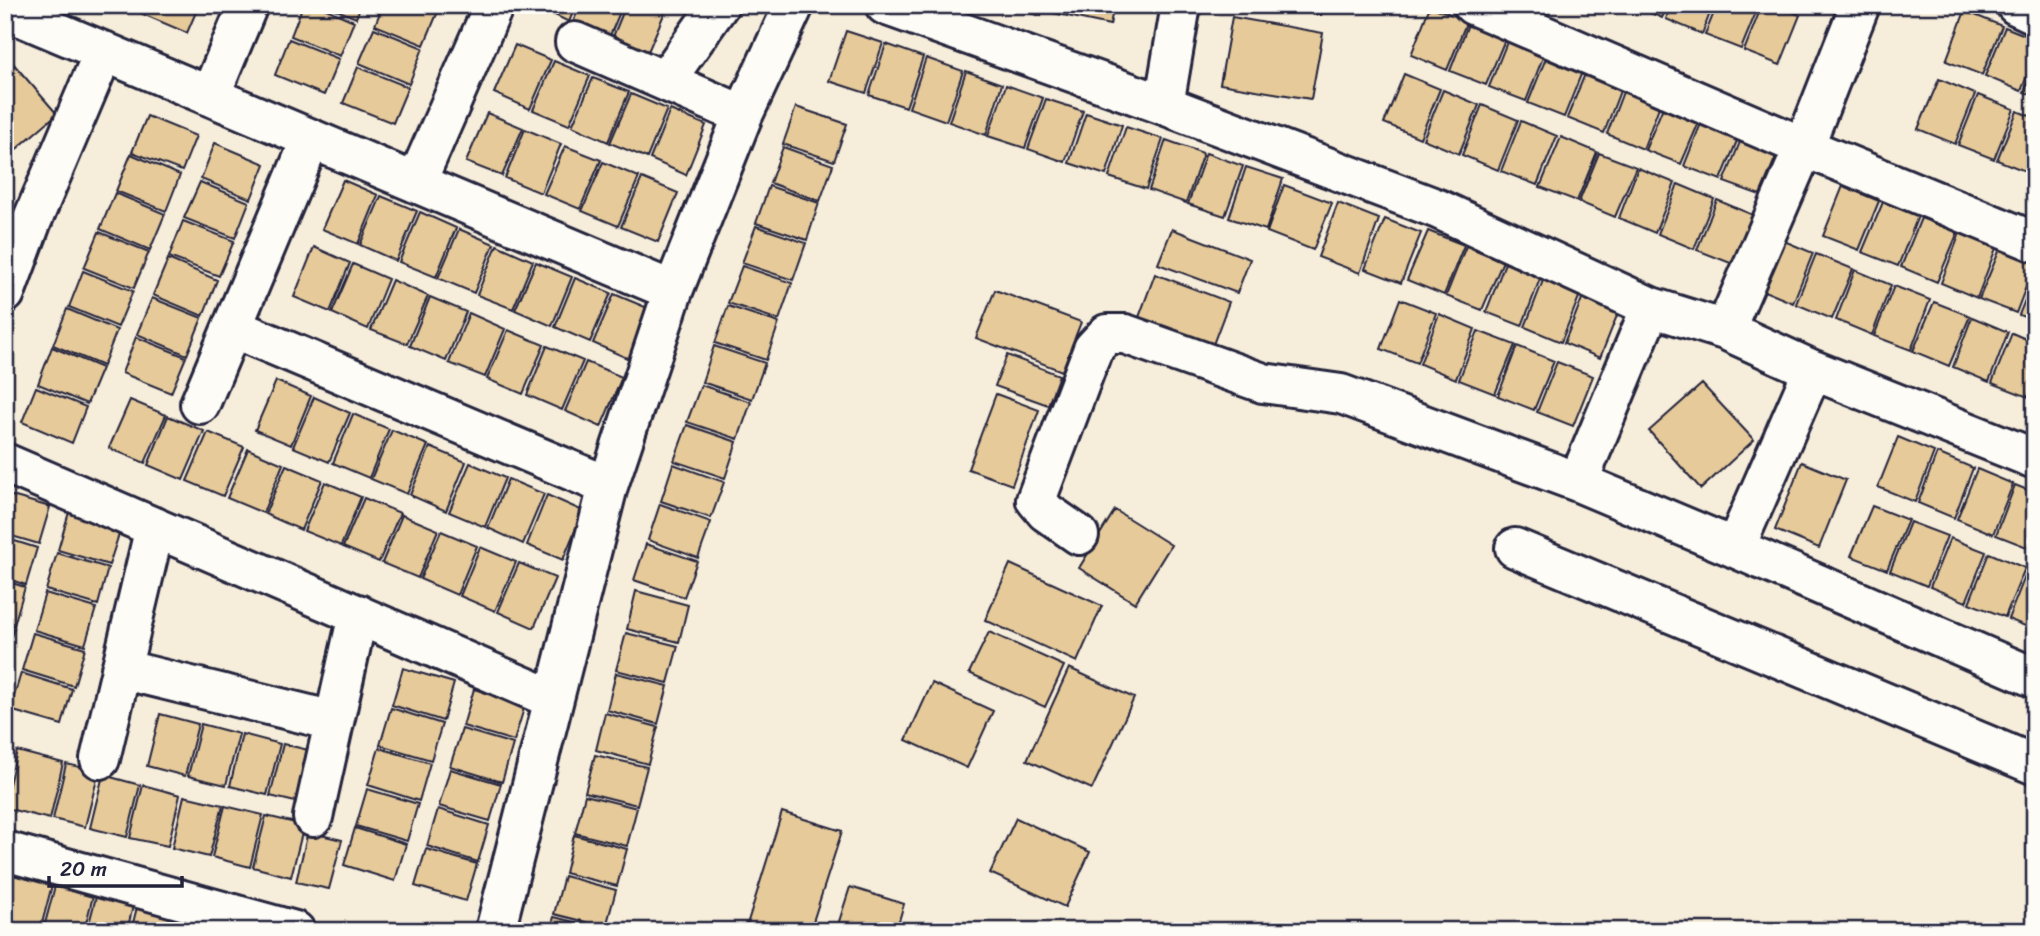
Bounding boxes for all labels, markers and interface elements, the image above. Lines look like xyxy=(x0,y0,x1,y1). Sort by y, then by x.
scale bar xyxy=(49,845,182,889)
text: 20 m xyxy=(60,850,107,888)

